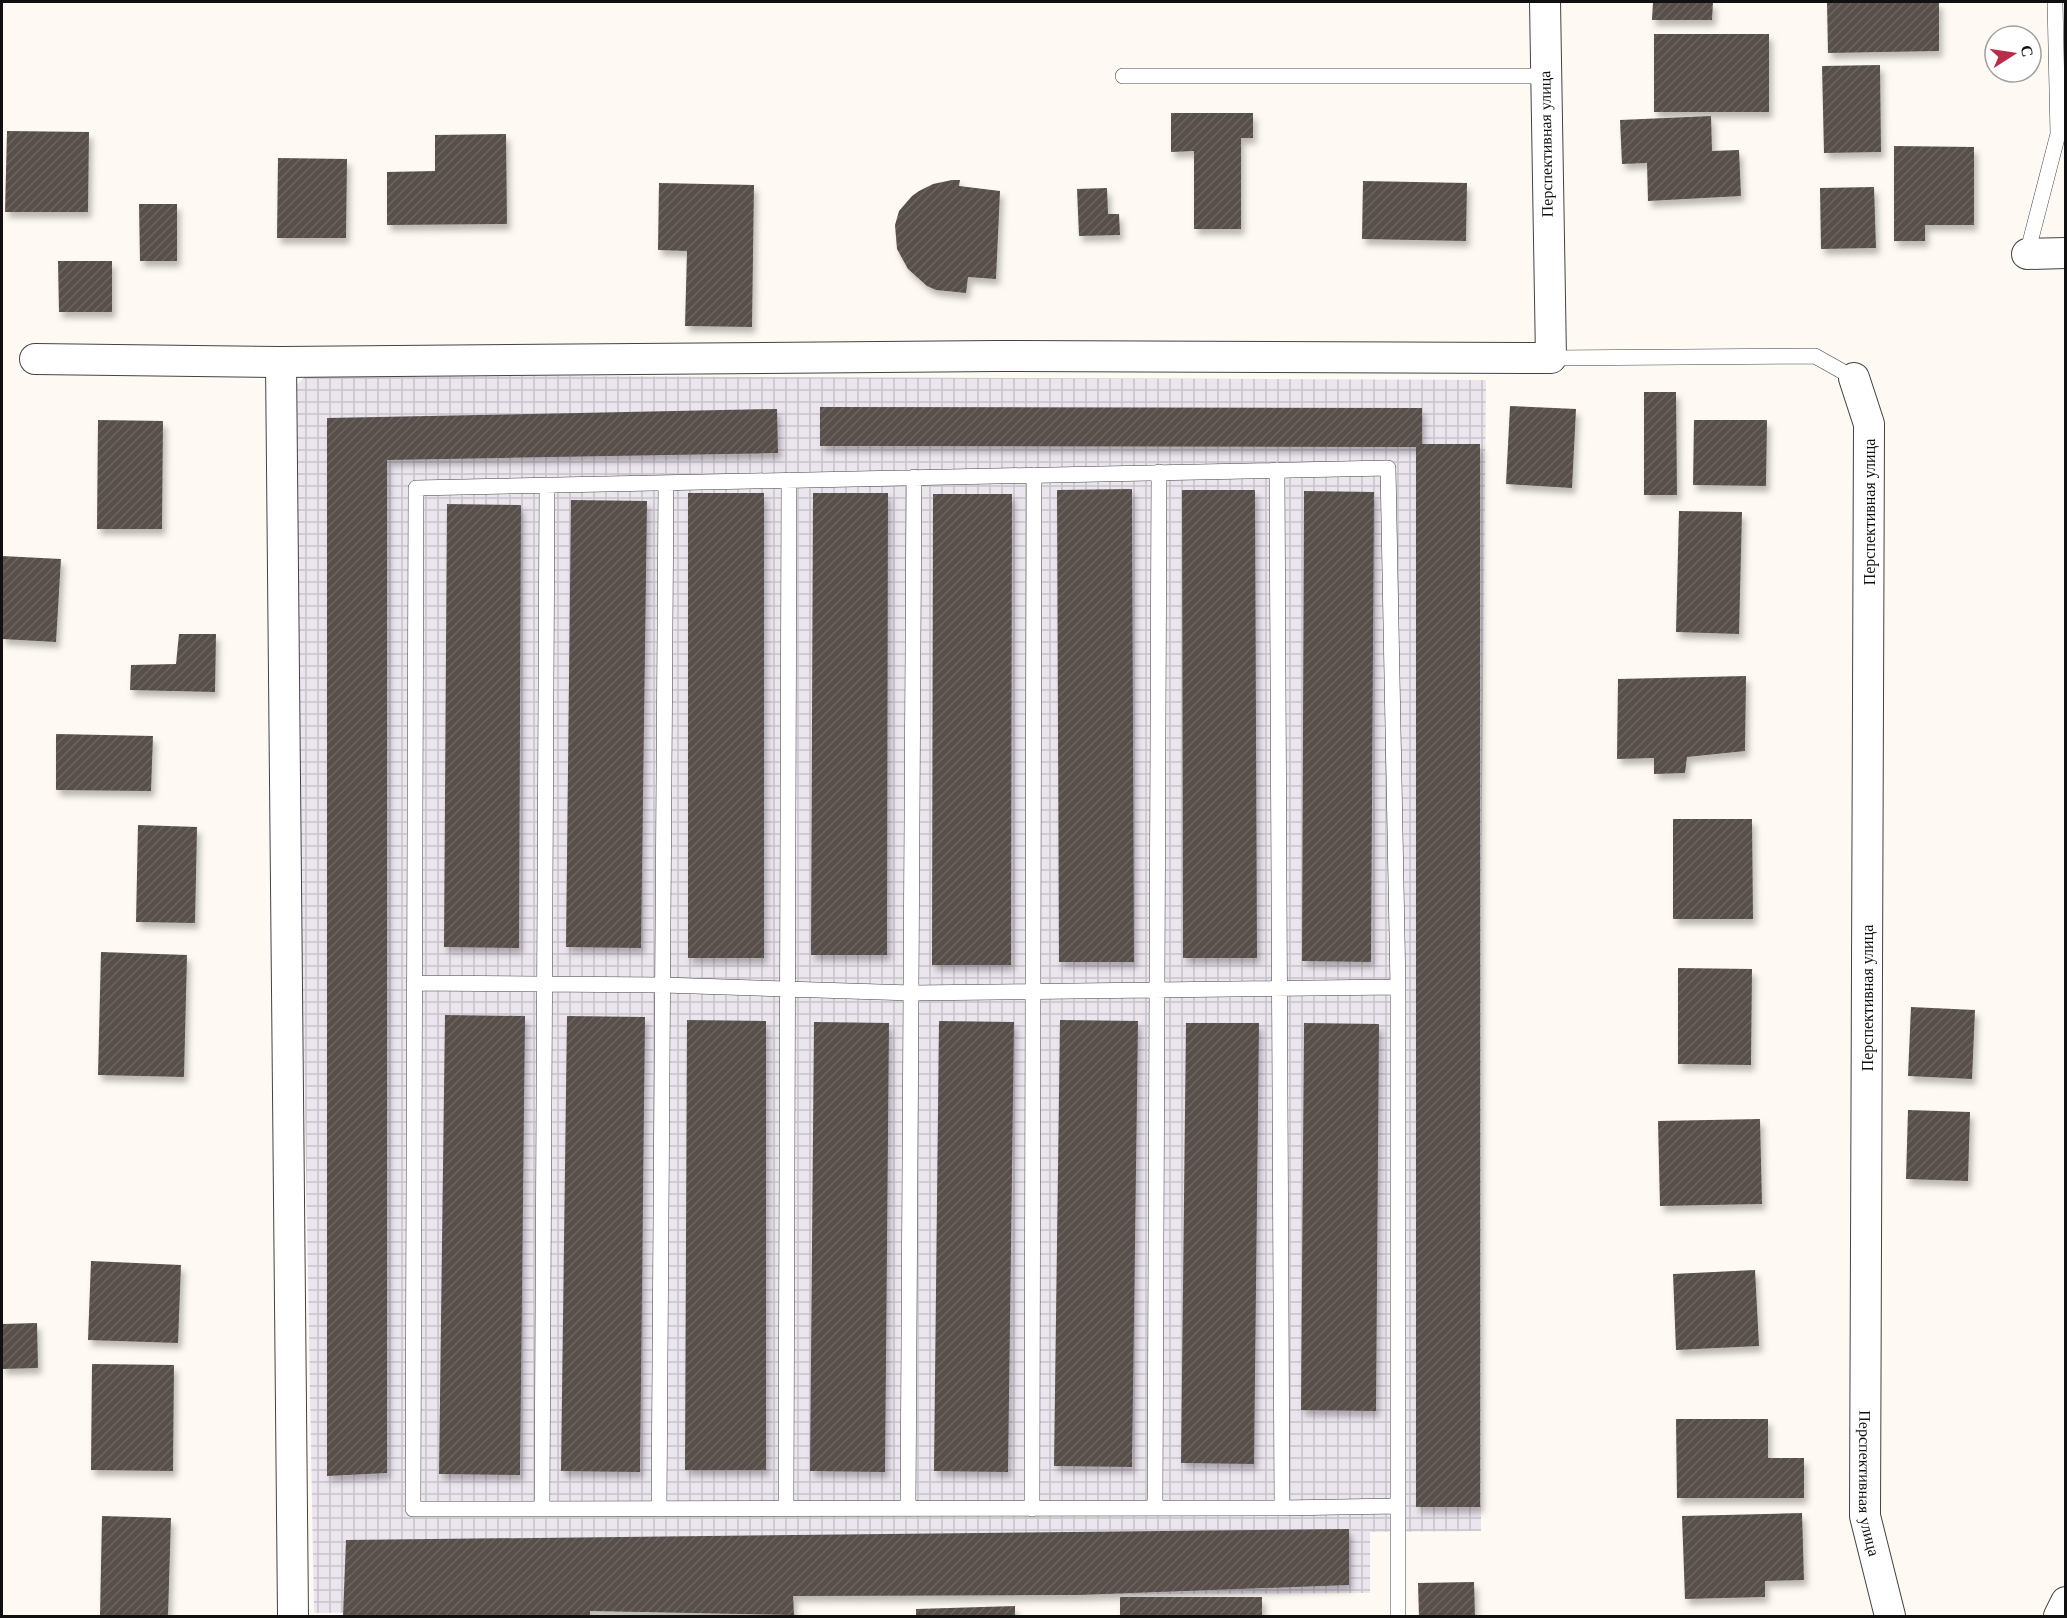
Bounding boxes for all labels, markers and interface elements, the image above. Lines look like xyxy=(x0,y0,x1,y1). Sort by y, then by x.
north arrow xyxy=(1983,24,2043,84)
text: С xyxy=(2018,44,2037,58)
street label: Перспективная улица xyxy=(1536,71,1557,217)
street label: Перспективная улица xyxy=(1861,439,1879,585)
street label: Перспективная улица xyxy=(1859,925,1877,1071)
street label: Перспективная улица xyxy=(1856,1410,1883,1558)

